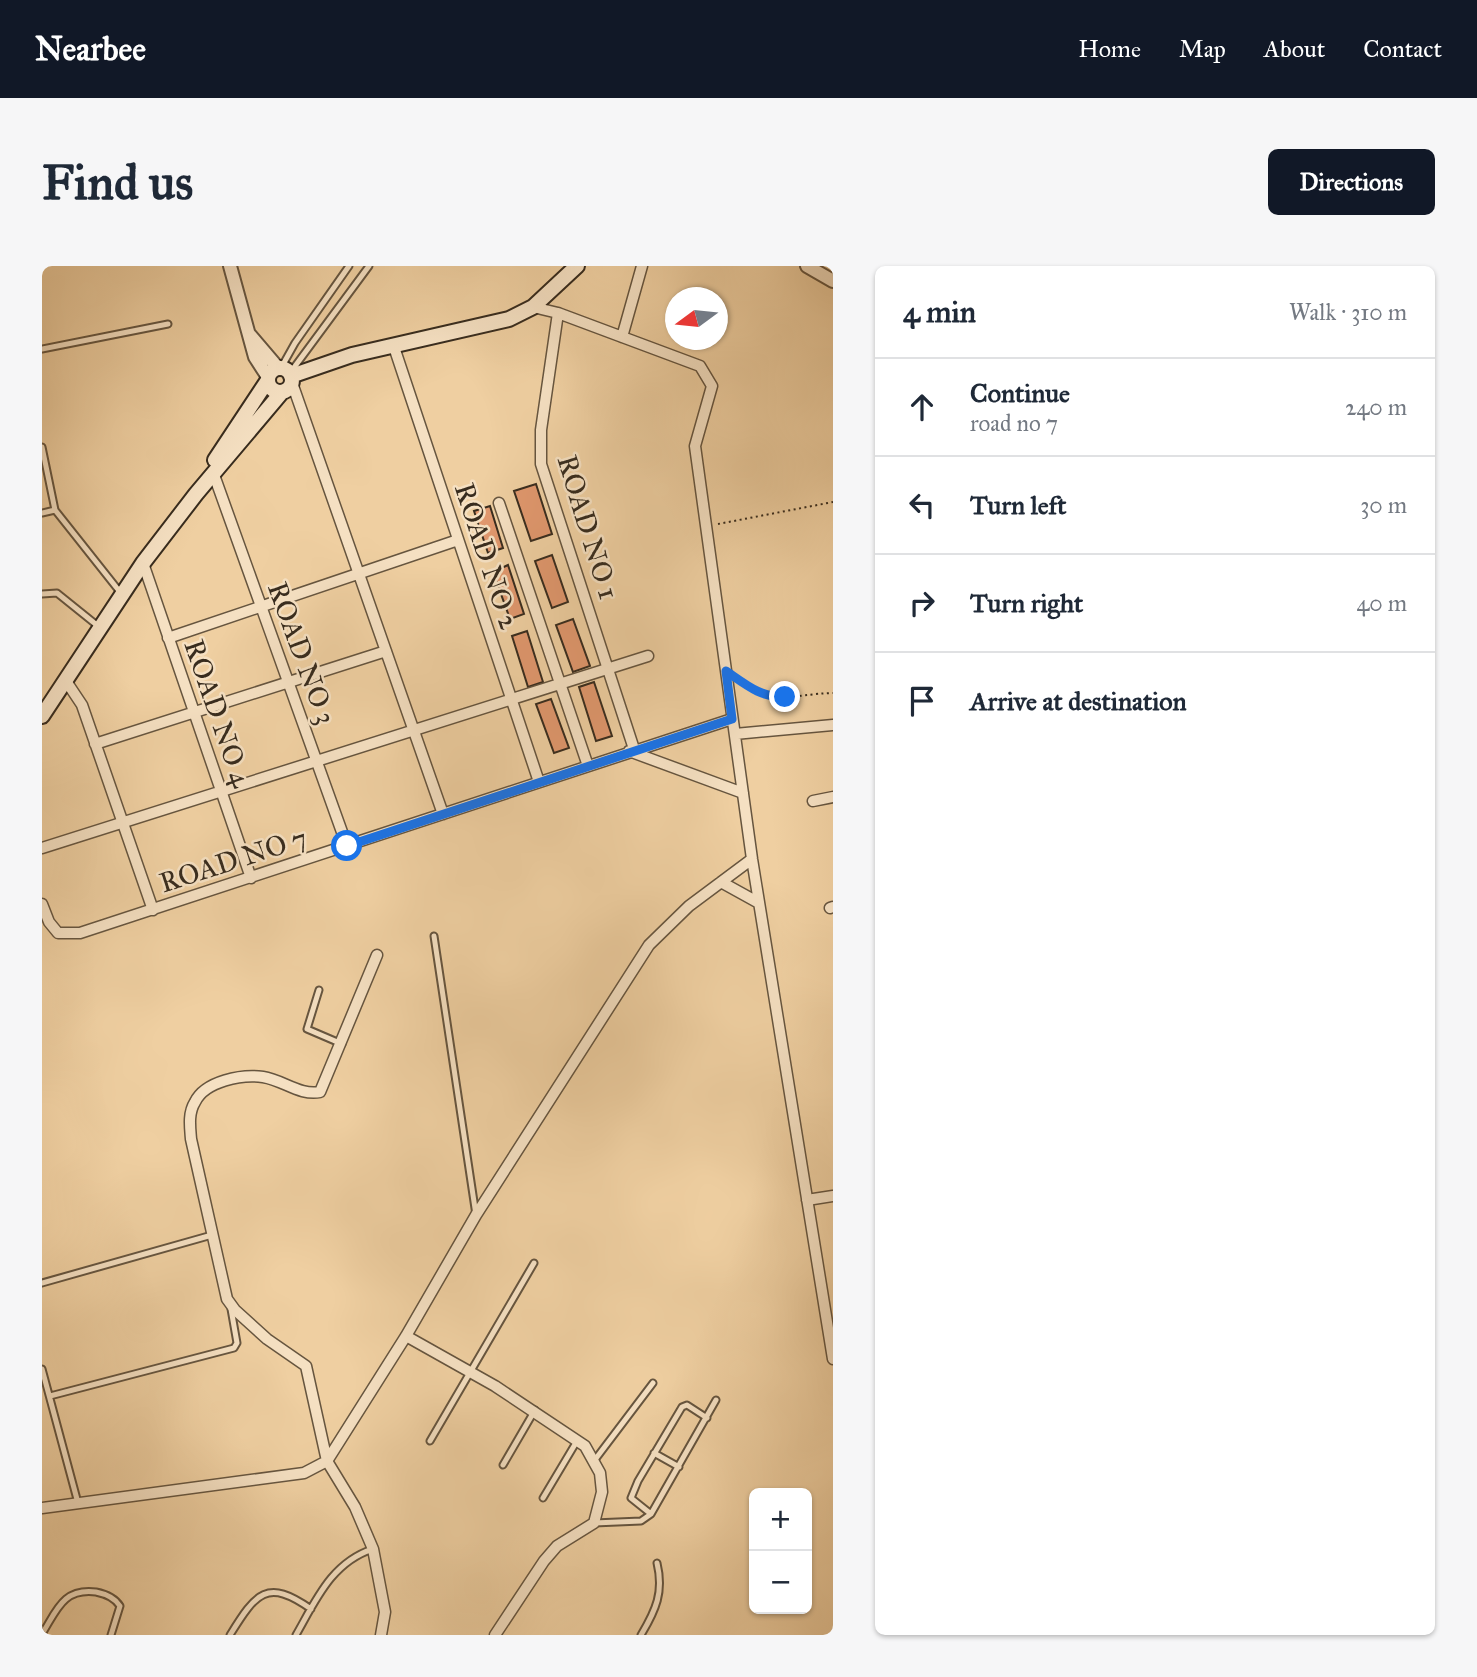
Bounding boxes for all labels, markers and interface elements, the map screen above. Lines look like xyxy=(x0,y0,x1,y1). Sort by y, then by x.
text: Nearbee xyxy=(35,29,146,69)
text: Home xyxy=(1078,34,1141,64)
text: Map xyxy=(1179,34,1226,64)
text: About xyxy=(1264,34,1325,64)
text: Contact xyxy=(1363,34,1442,64)
button: Directions xyxy=(1268,149,1435,215)
text: Find us xyxy=(42,153,193,212)
north arrow xyxy=(665,287,728,350)
text: 4 min xyxy=(903,294,976,330)
text: Walk · 310 m xyxy=(1289,298,1407,326)
text: Continue xyxy=(970,377,1070,409)
icon: ahead xyxy=(903,388,941,426)
text: 240 m xyxy=(1345,393,1407,421)
text: road no 7 xyxy=(970,409,1058,437)
street label: ROAD NO 1 xyxy=(549,451,627,603)
street label: ROAD NO 2 xyxy=(447,478,527,634)
icon: left xyxy=(903,486,941,524)
text: Turn left xyxy=(970,489,1066,521)
text: 30 m xyxy=(1360,491,1407,519)
street label: ROAD NO 3 xyxy=(260,577,344,729)
icon: right xyxy=(903,584,941,622)
text: Turn right xyxy=(970,587,1083,619)
text: 40 m xyxy=(1357,589,1407,617)
street label: ROAD NO 4 xyxy=(176,635,260,793)
route end xyxy=(769,681,800,712)
icon: arrive xyxy=(903,682,941,720)
text: Arrive at destination xyxy=(970,685,1187,717)
street label: ROAD NO 7 xyxy=(155,820,311,900)
route start xyxy=(331,830,362,861)
map controls xyxy=(749,1488,812,1614)
button: + xyxy=(749,1488,812,1551)
button: − xyxy=(749,1551,812,1614)

